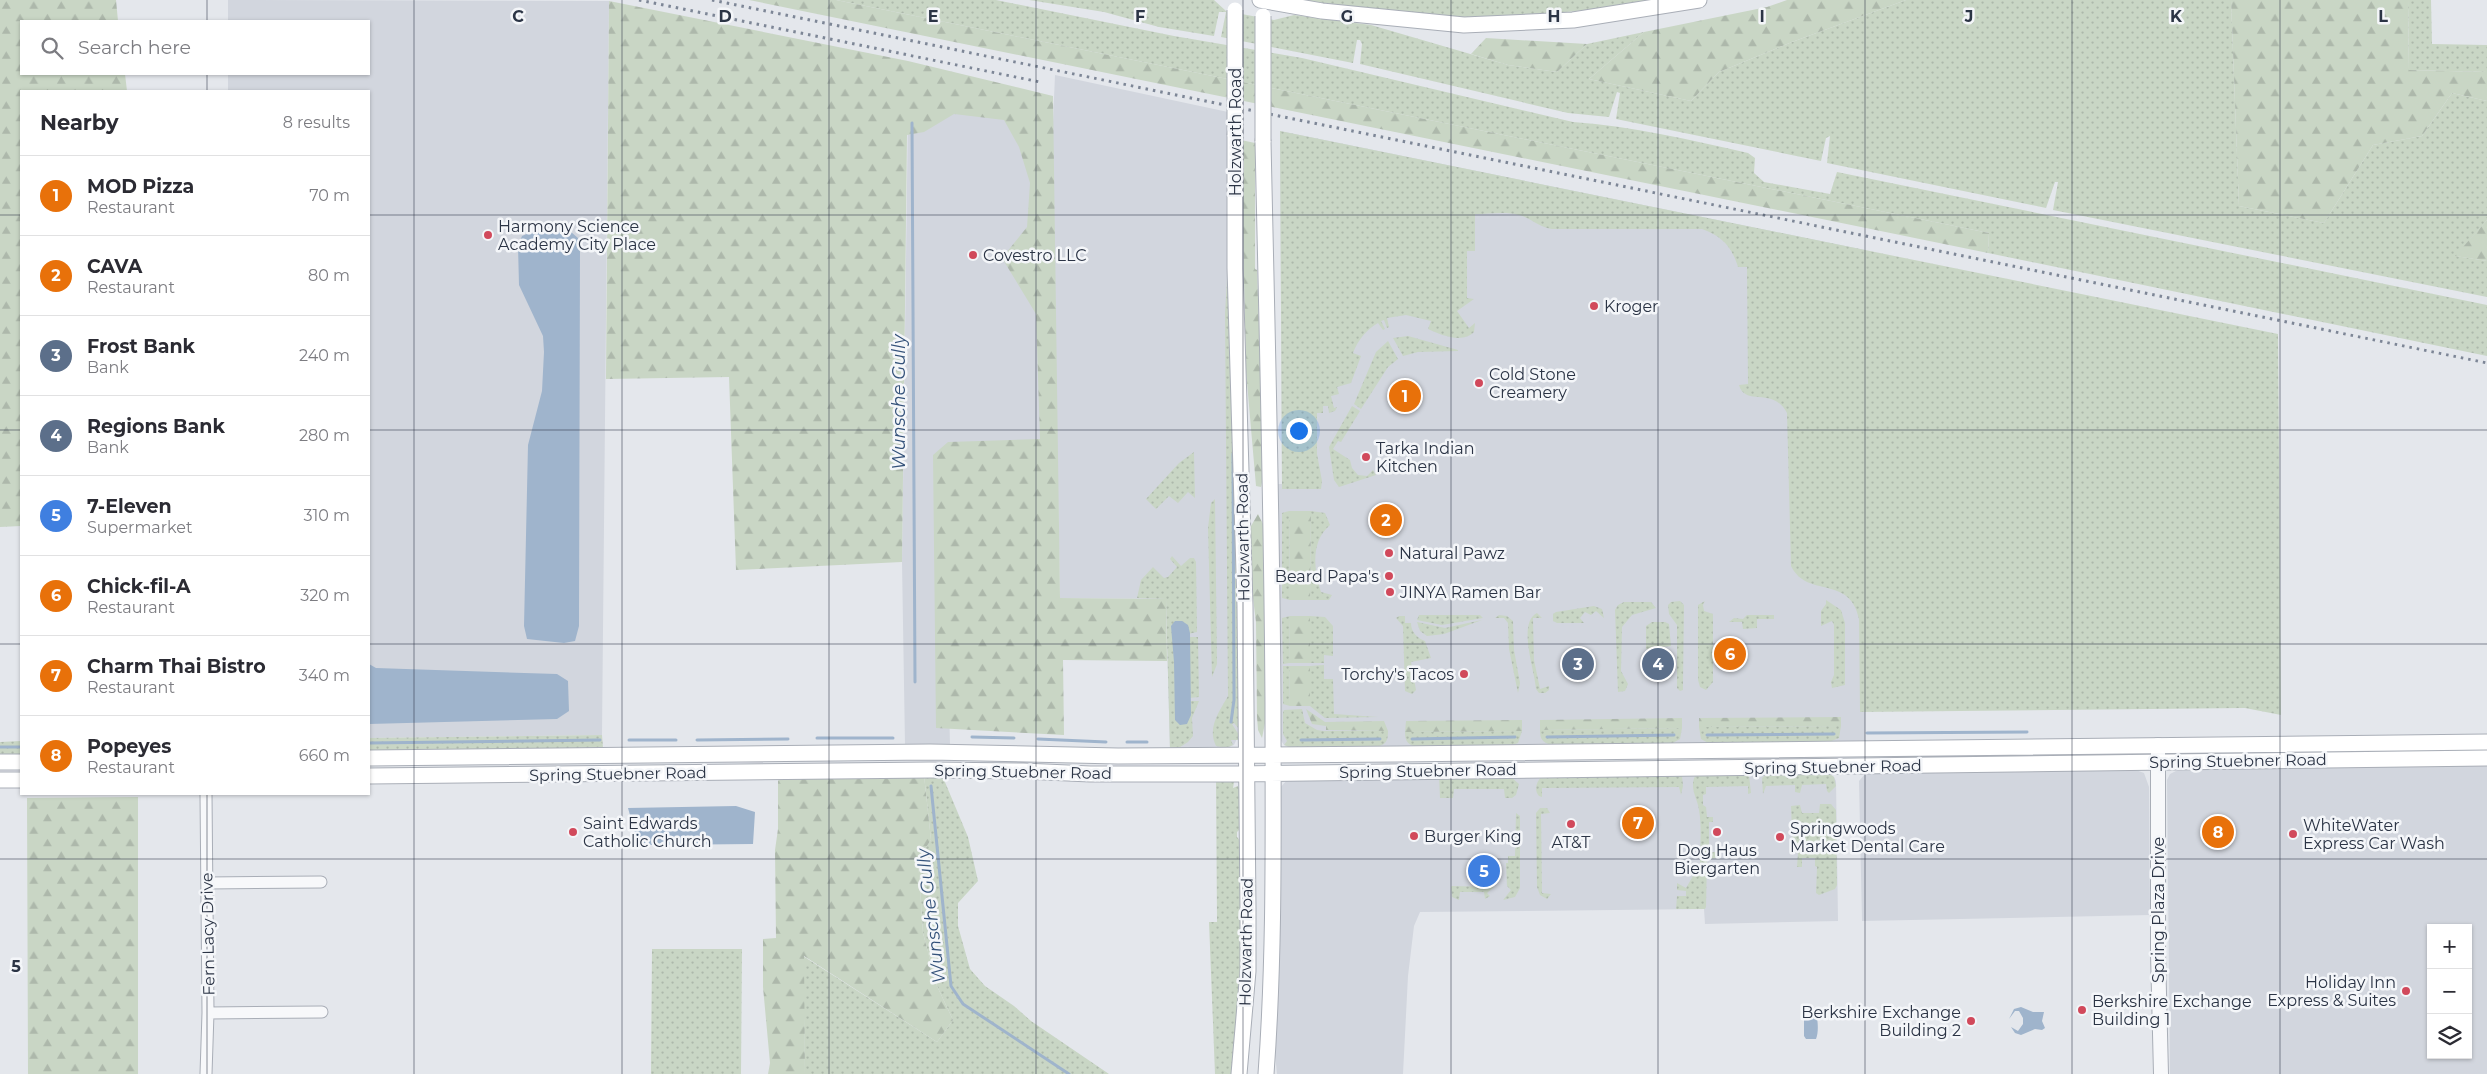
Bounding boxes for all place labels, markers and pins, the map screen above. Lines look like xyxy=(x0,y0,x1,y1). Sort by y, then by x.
place label: Harmony Science Academy City Place xyxy=(498,217,656,254)
marker: Harmony Science Academy City Place xyxy=(482,229,494,241)
place label: Covestro LLC xyxy=(983,246,1087,265)
marker: Covestro LLC xyxy=(967,249,979,261)
place label: Kroger xyxy=(1604,297,1659,316)
marker: Kroger xyxy=(1588,300,1600,312)
place label: Cold Stone Creamery xyxy=(1489,365,1576,402)
pin: 1 xyxy=(1389,377,1421,415)
marker: Cold Stone Creamery xyxy=(1473,377,1485,389)
place label: Tarka Indian Kitchen xyxy=(1376,439,1475,476)
marker: Tarka Indian Kitchen xyxy=(1360,451,1372,463)
pin: 2 xyxy=(1370,501,1402,539)
place label: Natural Pawz xyxy=(1399,544,1505,563)
marker: Natural Pawz xyxy=(1383,547,1395,559)
place label: Beard Papa's xyxy=(1275,567,1379,586)
marker: Beard Papa's xyxy=(1383,570,1395,582)
place label: JINYA Ramen Bar xyxy=(1399,583,1541,602)
marker: JINYA Ramen Bar xyxy=(1384,586,1396,598)
pin: 6 xyxy=(1714,635,1746,673)
pin: 3 xyxy=(1562,645,1594,683)
pin: 4 xyxy=(1642,645,1674,683)
place label: Torchy's Tacos xyxy=(1341,665,1454,684)
marker: Torchy's Tacos xyxy=(1458,668,1470,680)
pin: 7 xyxy=(1622,804,1654,842)
pin: 8 xyxy=(2202,813,2234,851)
place label: Saint Edwards Catholic Church xyxy=(583,814,712,851)
place label: WhiteWater Express Car Wash xyxy=(2303,816,2445,853)
marker: AT&T xyxy=(1565,818,1577,830)
place label: Springwoods Market Dental Care xyxy=(1790,819,1945,856)
marker: Saint Edwards Catholic Church xyxy=(567,826,579,838)
marker: Dog Haus Biergarten xyxy=(1711,826,1723,838)
place label: Burger King xyxy=(1424,827,1522,846)
marker: WhiteWater Express Car Wash xyxy=(2287,828,2299,840)
marker: Burger King xyxy=(1408,830,1420,842)
marker: Springwoods Market Dental Care xyxy=(1774,831,1786,843)
place label: AT&T xyxy=(1552,833,1591,852)
place label: Dog Haus Biergarten xyxy=(1674,841,1760,878)
pin: 5 xyxy=(1468,852,1500,890)
place label: Holiday Inn Express & Suites xyxy=(2267,973,2396,1010)
marker: Holiday Inn Express & Suites xyxy=(2400,985,2412,997)
place label: Berkshire Exchange Building 1 xyxy=(2092,992,2252,1029)
place label: Berkshire Exchange Building 2 xyxy=(1801,1003,1961,1040)
marker: Berkshire Exchange Building 1 xyxy=(2076,1004,2088,1016)
marker: Berkshire Exchange Building 2 xyxy=(1965,1015,1977,1027)

